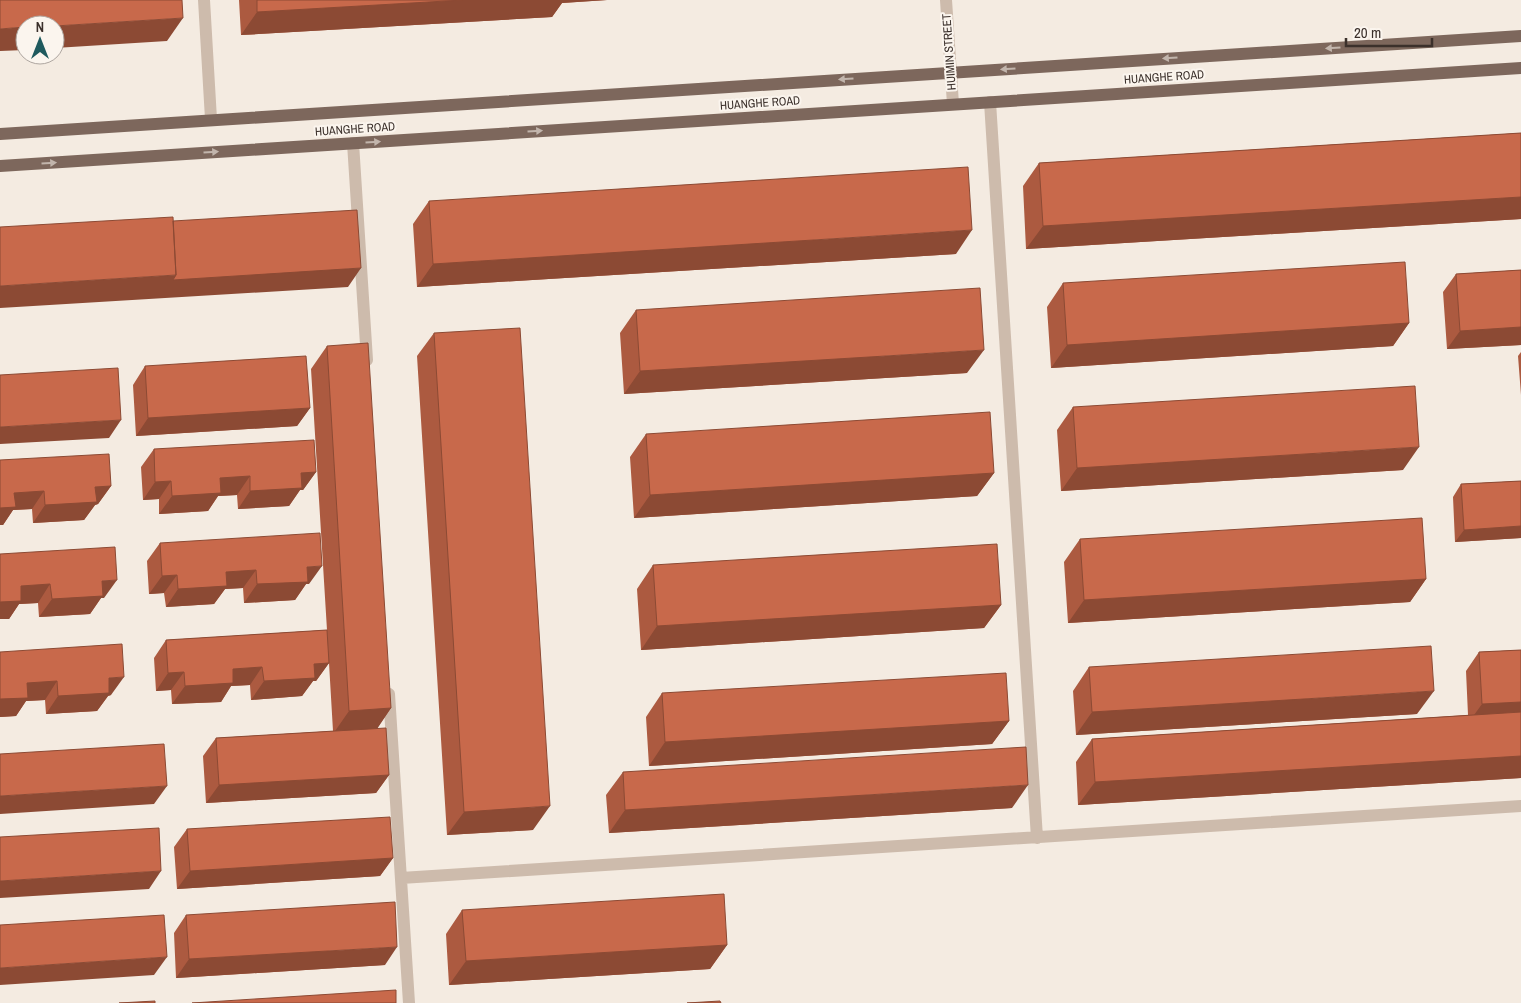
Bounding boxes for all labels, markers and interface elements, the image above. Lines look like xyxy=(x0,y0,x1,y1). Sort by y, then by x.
street label: HUIMIN STREET xyxy=(938,13,960,91)
north arrow xyxy=(15,15,65,65)
scale bar xyxy=(1346,15,1432,47)
text: N xyxy=(36,18,44,36)
text: 20 m xyxy=(1354,22,1381,43)
one-way arrow xyxy=(1324,44,1340,52)
one-way arrow xyxy=(1162,55,1178,63)
one-way arrow xyxy=(1000,65,1016,73)
street label: HUANGHE ROAD xyxy=(1123,66,1205,88)
one-way arrow xyxy=(838,75,854,83)
street label: HUANGHE ROAD xyxy=(719,92,801,114)
street label: HUANGHE ROAD xyxy=(314,118,396,140)
one-way arrow xyxy=(527,127,543,135)
one-way arrow xyxy=(365,137,381,145)
one-way arrow xyxy=(203,148,219,156)
one-way arrow xyxy=(41,158,57,166)

